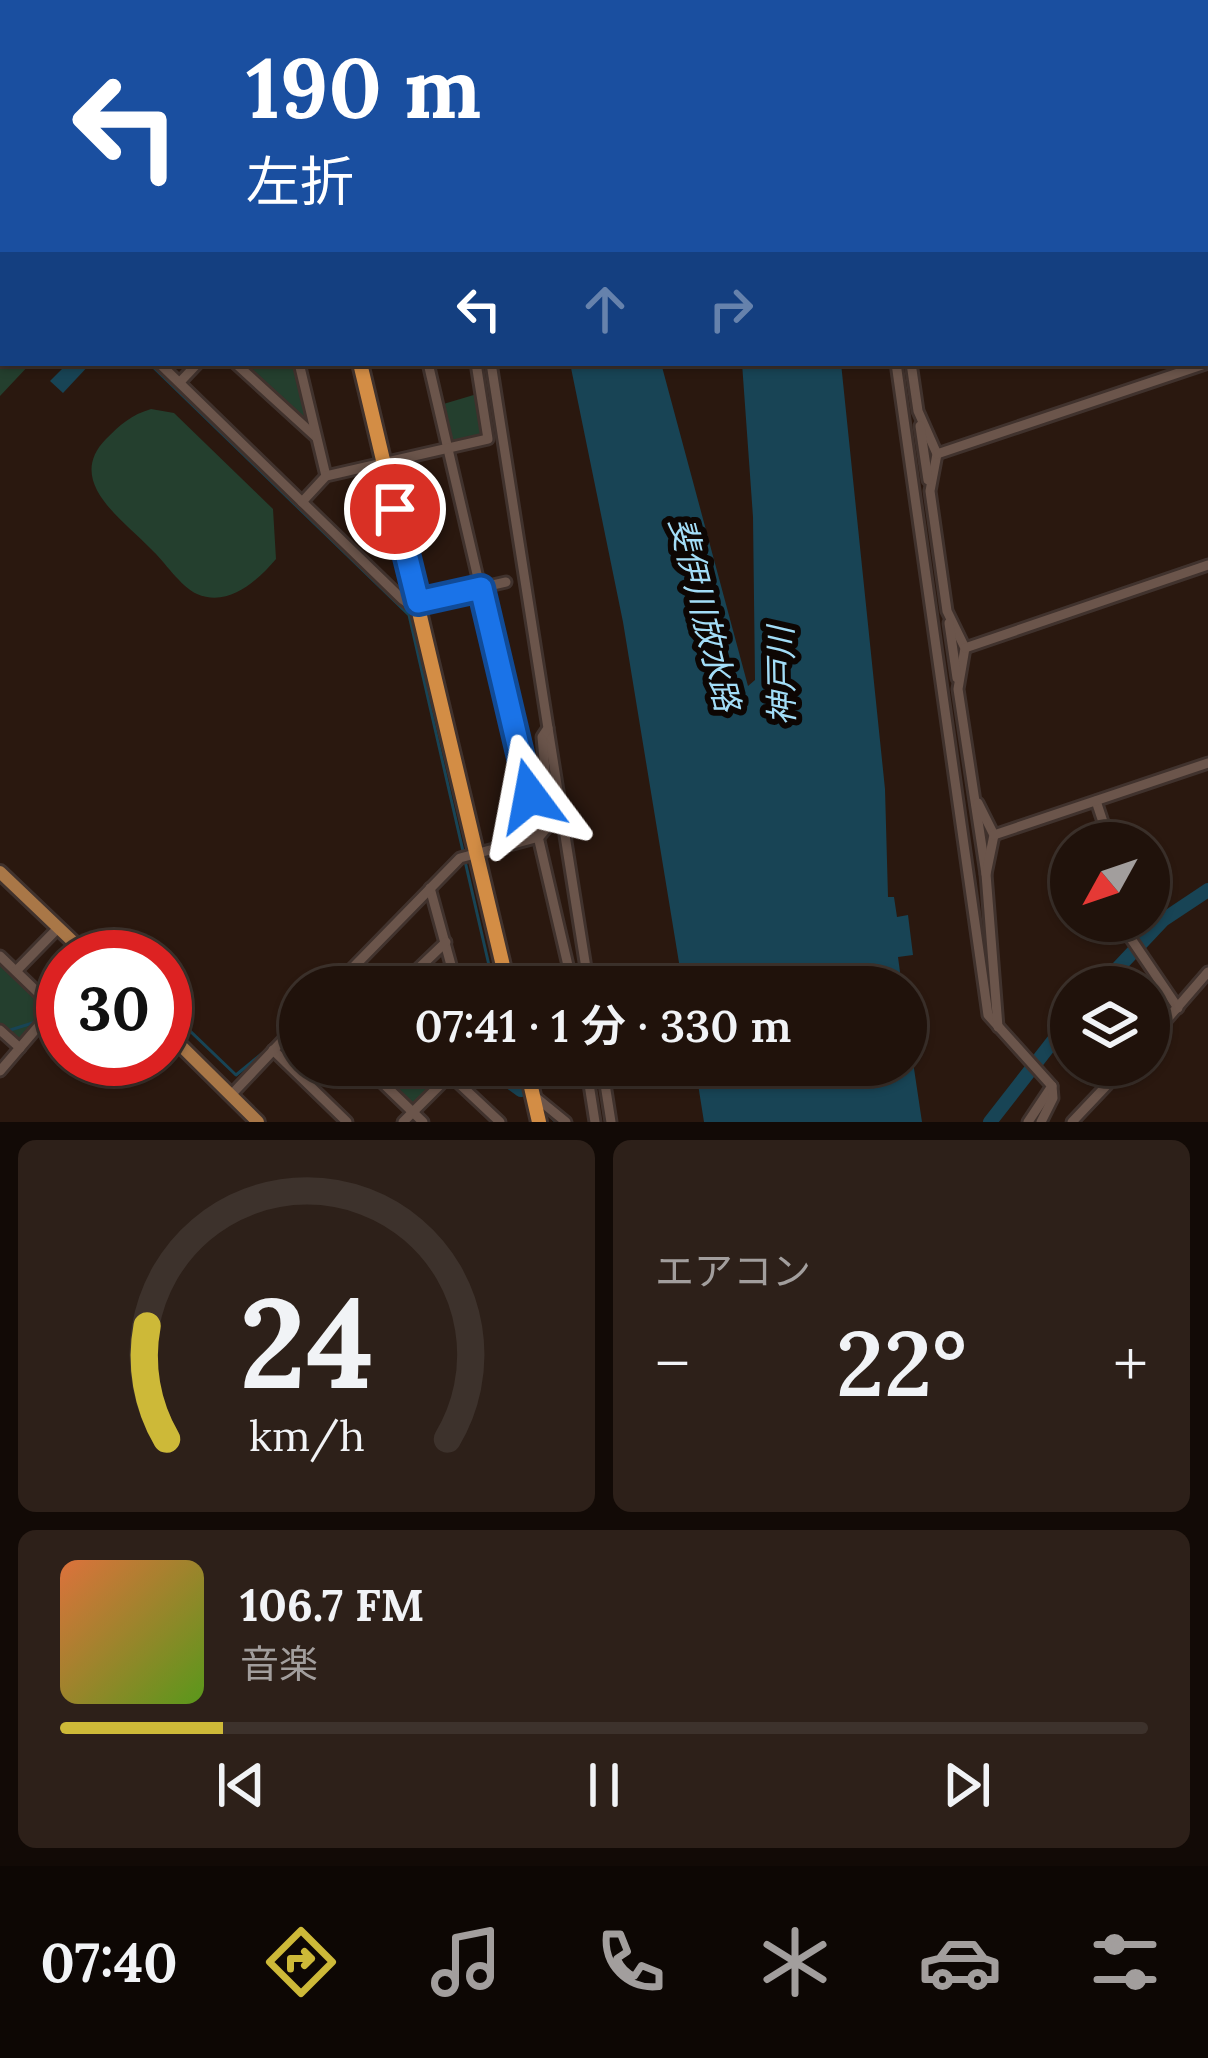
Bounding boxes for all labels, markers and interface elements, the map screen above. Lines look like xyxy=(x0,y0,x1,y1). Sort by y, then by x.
text: 190 m xyxy=(246,33,481,141)
icon: left xyxy=(48,48,204,204)
text: 左折 xyxy=(246,147,354,216)
icon: left xyxy=(446,276,512,342)
icon: ahead xyxy=(572,276,638,342)
icon: right xyxy=(698,276,764,342)
pin xyxy=(344,458,446,560)
icon: arrive xyxy=(362,476,428,542)
water label: 斐伊川放水路 xyxy=(661,513,750,718)
water label: 神戸川 xyxy=(759,623,803,726)
position arrow xyxy=(467,733,593,859)
north arrow xyxy=(1050,822,1170,942)
map controls xyxy=(1050,822,1170,1086)
speed limit sign: 30 xyxy=(36,930,192,1086)
button: layers xyxy=(1050,966,1170,1086)
text: 07:41 · 1 分 · 330 m xyxy=(415,997,791,1054)
text: エアコン xyxy=(655,1246,811,1296)
text: 24 xyxy=(239,1262,374,1422)
text: 22° xyxy=(836,1305,967,1421)
text: − xyxy=(655,1321,690,1405)
text: + xyxy=(1113,1321,1148,1405)
text: km/h xyxy=(249,1408,364,1463)
text: 106.7 FM xyxy=(240,1576,424,1633)
text: 音楽 xyxy=(240,1639,318,1689)
icon: previous xyxy=(208,1752,274,1818)
icon: pause xyxy=(571,1752,637,1818)
icon: next xyxy=(934,1752,1000,1818)
icon: directions xyxy=(259,1920,343,2004)
icon: music xyxy=(424,1920,508,2004)
icon: phone xyxy=(589,1920,673,2004)
icon: climate xyxy=(753,1920,837,2004)
icon: car xyxy=(918,1920,1002,2004)
icon: filters xyxy=(1083,1920,1167,2004)
text: 07:40 xyxy=(40,1928,178,1997)

